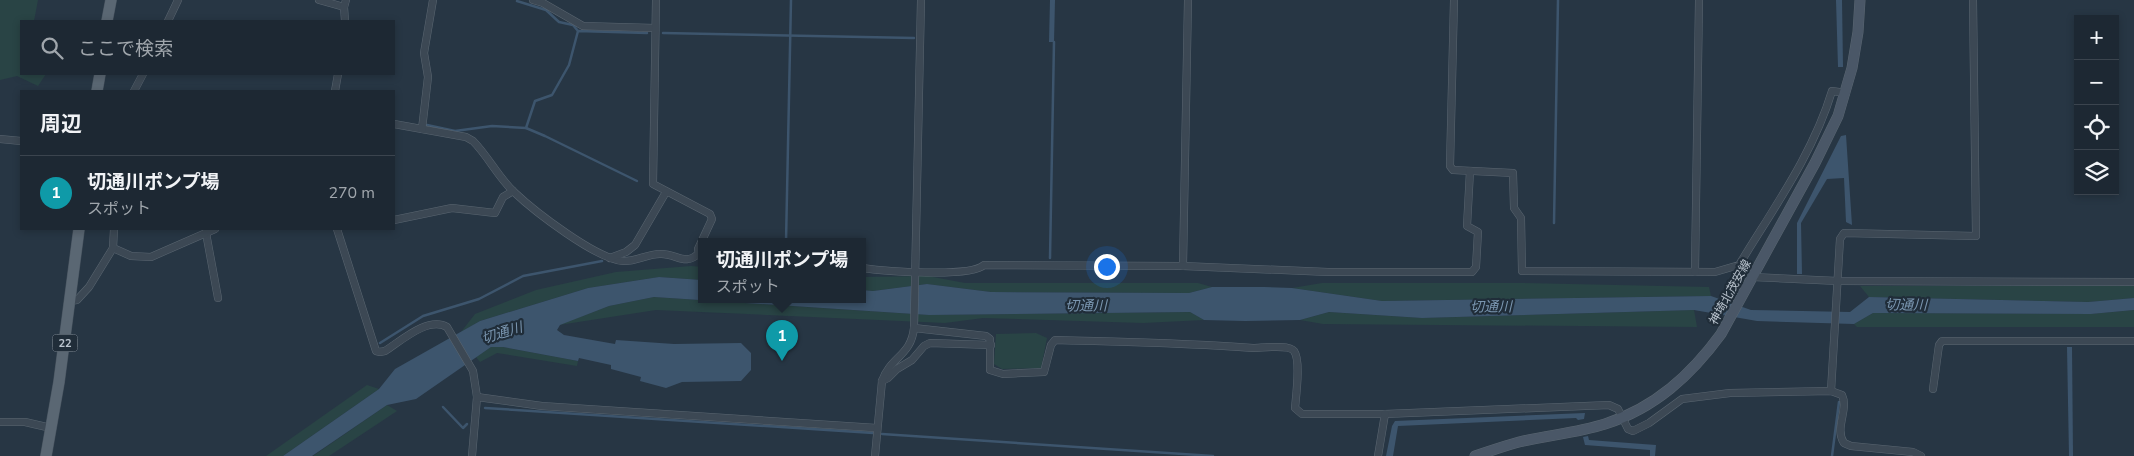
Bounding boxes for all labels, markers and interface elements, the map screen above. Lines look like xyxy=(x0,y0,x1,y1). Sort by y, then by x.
map controls xyxy=(2074,15,2119,195)
button: + xyxy=(2074,15,2119,60)
search box xyxy=(20,20,395,75)
icon: search xyxy=(38,34,66,62)
text: ここで検索 xyxy=(78,36,173,62)
button: − xyxy=(2074,60,2119,105)
button: locate xyxy=(2074,105,2119,150)
text: 周辺 xyxy=(40,110,82,138)
button: layers xyxy=(2074,150,2119,195)
text: 切通川ポンプ場 xyxy=(87,169,219,195)
text: 1 xyxy=(51,182,61,204)
text: 270 m xyxy=(328,182,375,204)
text: スポット xyxy=(87,198,151,220)
popup xyxy=(698,238,866,303)
text: 切通川ポンプ場 xyxy=(716,247,848,273)
your location xyxy=(1094,254,1120,280)
street label: 神埼北茂安線 xyxy=(1706,257,1754,327)
text: スポット xyxy=(716,276,780,298)
water label: 切通川 xyxy=(1885,295,1929,315)
water label: 切通川 xyxy=(1065,296,1109,316)
water label: 切通川 xyxy=(1470,297,1514,317)
water label: 切通川 xyxy=(479,317,527,348)
pin: 1 xyxy=(766,320,798,361)
road number: 22 xyxy=(52,334,78,352)

